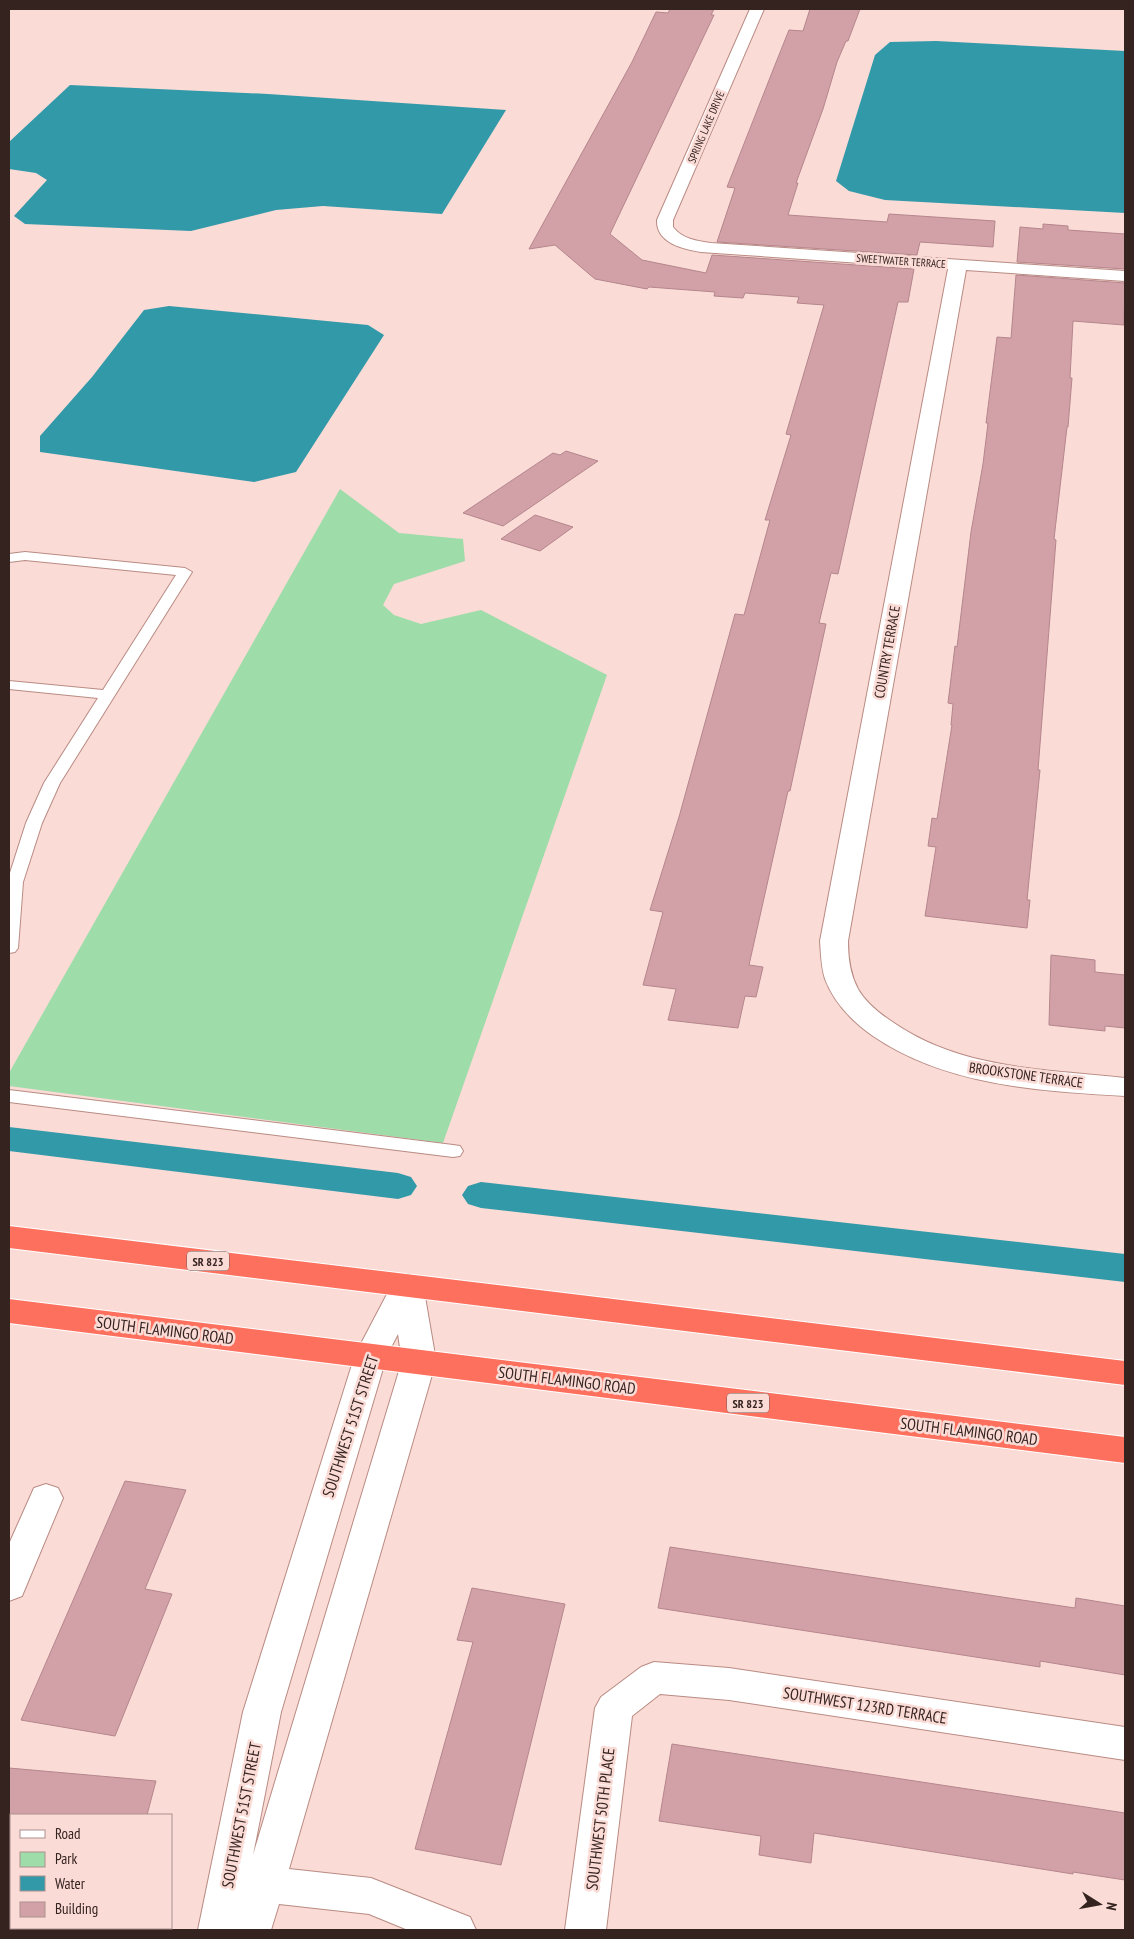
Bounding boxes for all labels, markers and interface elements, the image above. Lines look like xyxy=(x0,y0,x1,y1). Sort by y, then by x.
street label: SPRING LAKE DRIVE xyxy=(685,89,728,165)
street label: SWEETWATER TERRACE xyxy=(856,251,947,271)
street label: COUNTRY TERRACE xyxy=(870,604,904,700)
street label: BROOKSTONE TERRACE xyxy=(968,1058,1084,1092)
road number: SR 823 xyxy=(187,1252,229,1270)
street label: SOUTH FLAMINGO ROAD xyxy=(95,1312,235,1348)
street label: SOUTHWEST 51ST STREET xyxy=(318,1353,382,1499)
street label: SOUTH FLAMINGO ROAD xyxy=(497,1362,637,1398)
road number: SR 823 xyxy=(727,1394,769,1412)
street label: SOUTH FLAMINGO ROAD xyxy=(899,1413,1039,1449)
street label: SOUTHWEST 123RD TERRACE xyxy=(782,1682,948,1728)
street label: SOUTHWEST 51ST STREET xyxy=(217,1740,265,1890)
street label: SOUTHWEST 50TH PLACE xyxy=(581,1747,619,1891)
legend xyxy=(10,1814,172,1929)
text: Road xyxy=(55,1824,81,1843)
text: Park xyxy=(55,1849,77,1868)
text: Water xyxy=(55,1874,86,1893)
north arrow xyxy=(1074,1879,1124,1929)
text: Building xyxy=(55,1899,98,1918)
text: N xyxy=(1102,1901,1121,1912)

